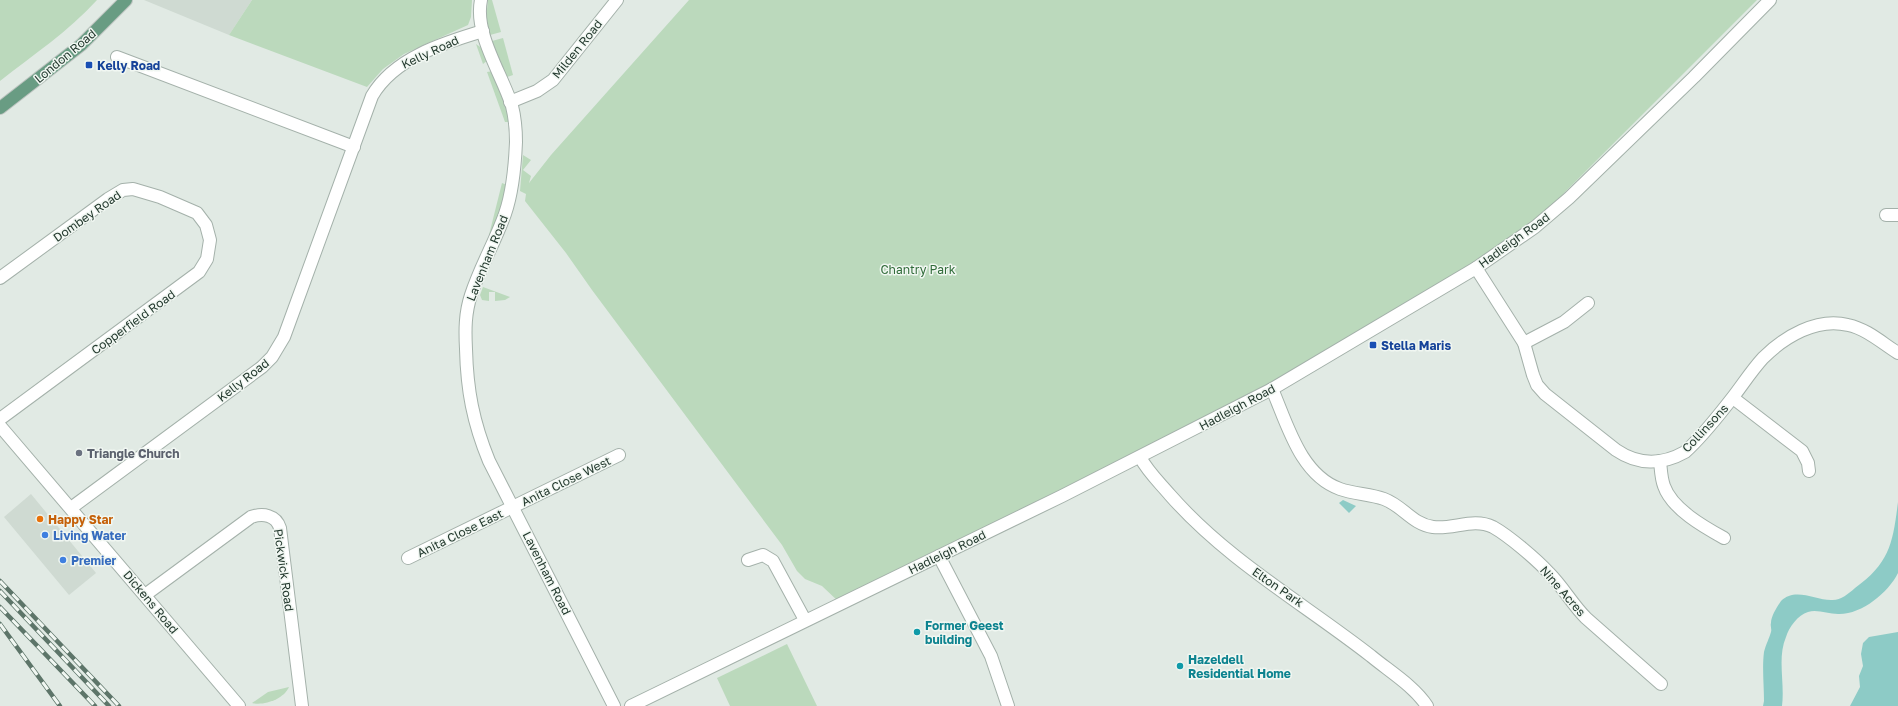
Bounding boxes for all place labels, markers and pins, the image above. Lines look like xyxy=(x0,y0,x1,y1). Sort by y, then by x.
place label: Kelly Road xyxy=(97,58,160,73)
marker: Kelly Road xyxy=(84,60,94,70)
place label: Stella Maris xyxy=(1381,338,1451,353)
marker: Stella Maris xyxy=(1368,340,1378,350)
place label: Triangle Church xyxy=(87,446,180,461)
marker: Triangle Church xyxy=(74,448,84,458)
place label: Happy Star xyxy=(48,512,113,527)
marker: Happy Star xyxy=(35,514,45,524)
place label: Living Water xyxy=(53,528,126,543)
marker: Living Water xyxy=(40,530,50,540)
place label: Premier xyxy=(71,553,116,568)
marker: Premier xyxy=(58,555,68,565)
place label: Former Geest building xyxy=(925,618,1004,647)
marker: Former Geest building xyxy=(912,627,922,637)
place label: Hazeldell Residential Home xyxy=(1188,652,1291,681)
marker: Hazeldell Residential Home xyxy=(1175,661,1185,671)

